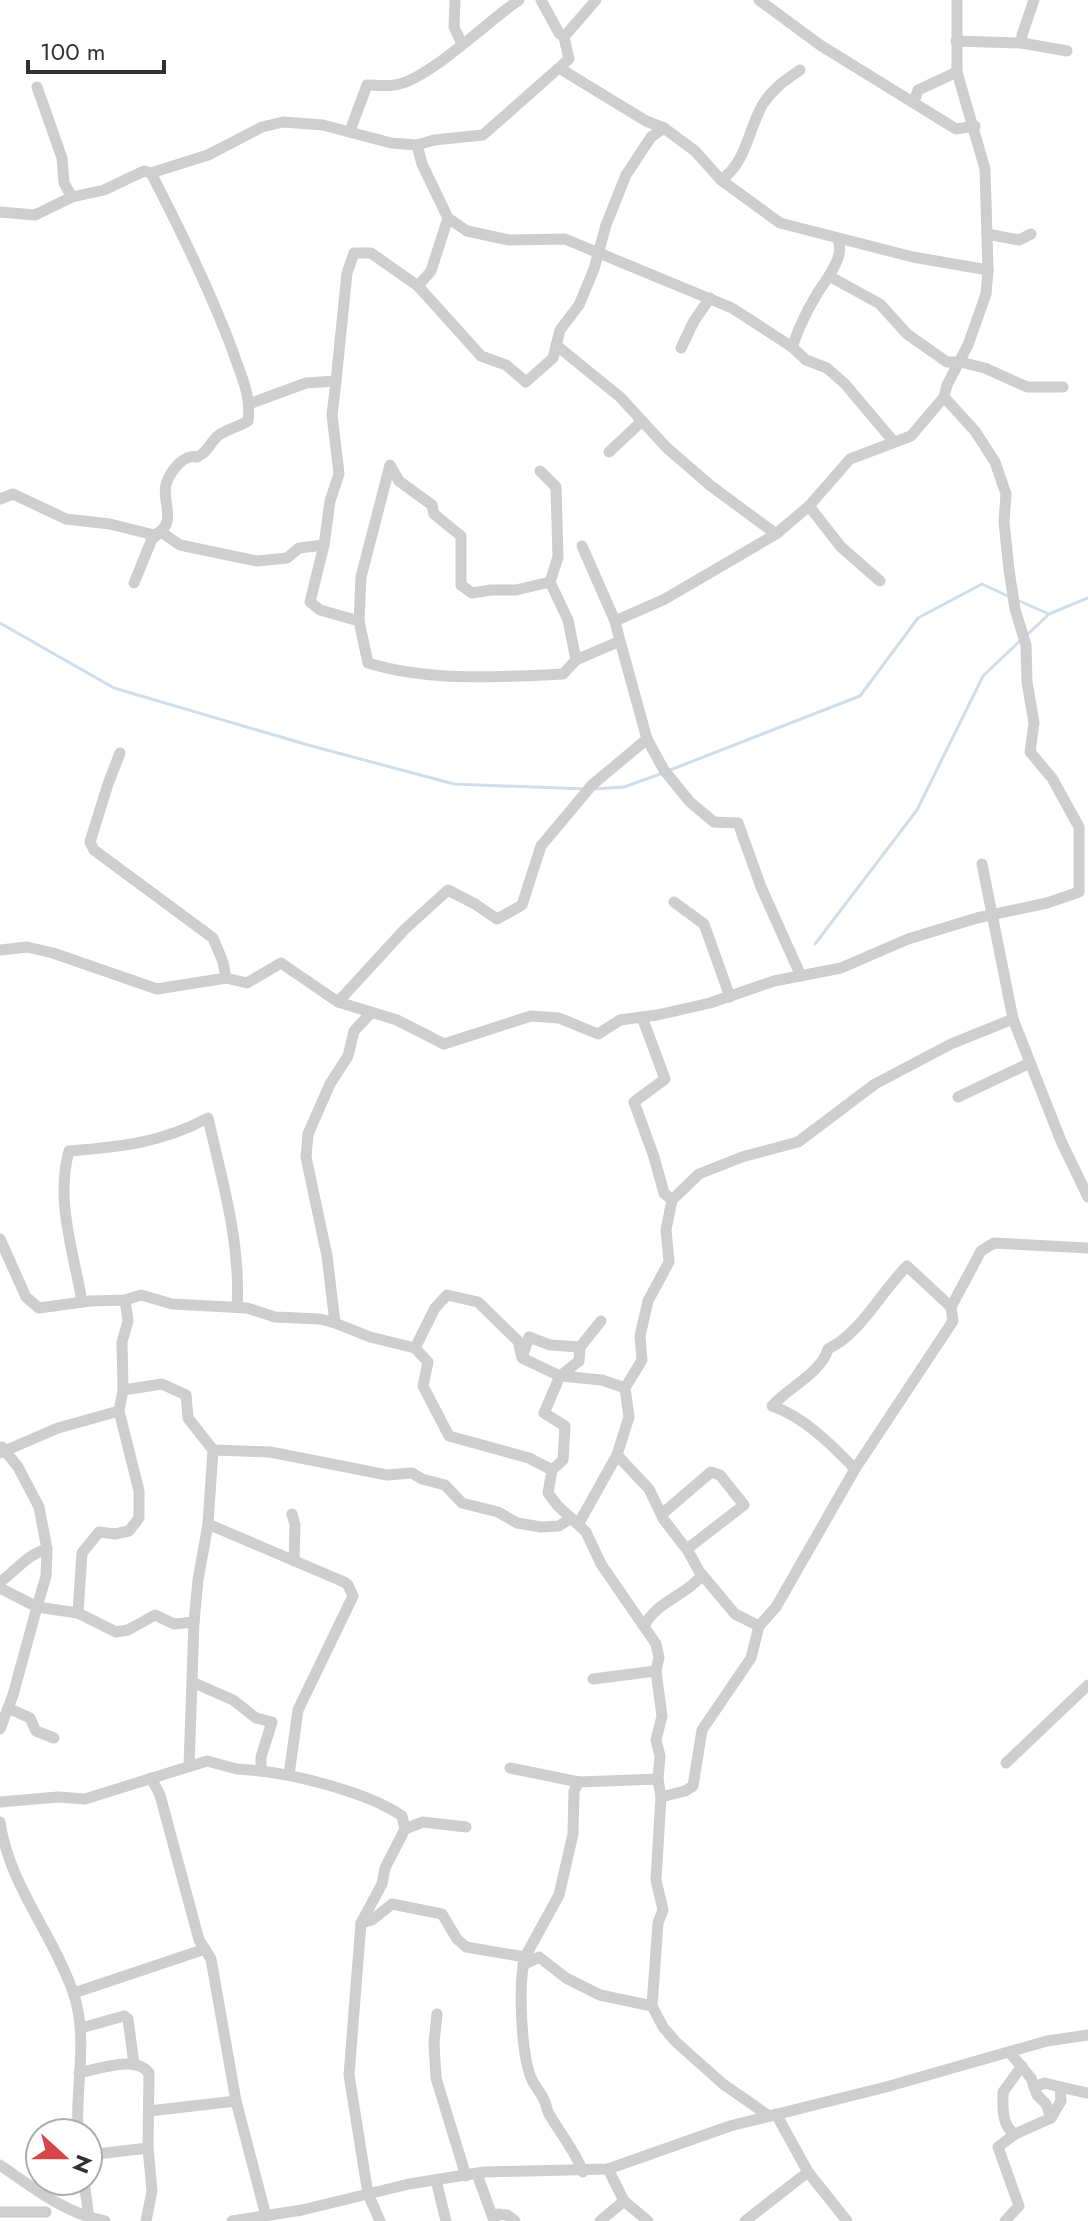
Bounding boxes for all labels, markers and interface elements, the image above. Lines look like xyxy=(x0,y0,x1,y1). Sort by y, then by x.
scale bar xyxy=(28,24,164,74)
text: 100 m xyxy=(40,34,106,69)
north arrow xyxy=(24,2117,104,2197)
text: N xyxy=(65,2150,101,2178)

